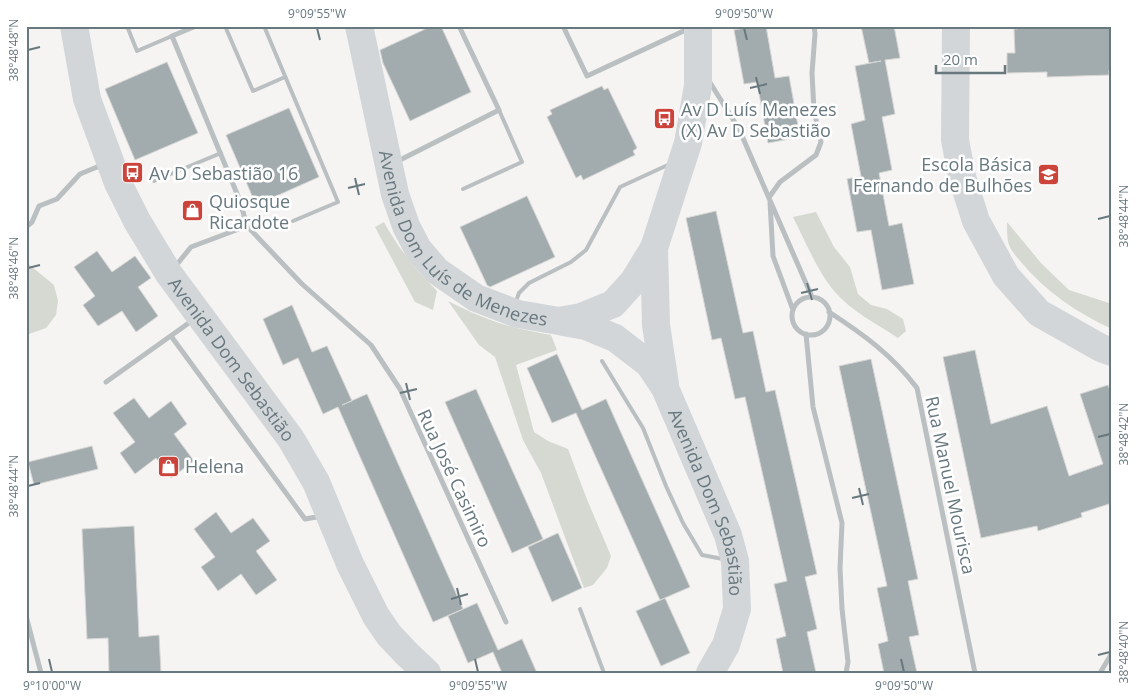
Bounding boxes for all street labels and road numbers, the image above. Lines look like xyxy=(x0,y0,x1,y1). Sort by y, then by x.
street label: Avenida Dom Luís de Menezes xyxy=(374,148,549,331)
street label: Avenida Dom Sebastião xyxy=(163,272,301,446)
street label: Rua Manuel Mourisca xyxy=(920,394,982,576)
street label: Rua José Casimiro xyxy=(412,405,498,551)
street label: Avenida Dom Sebastião xyxy=(663,405,748,596)

